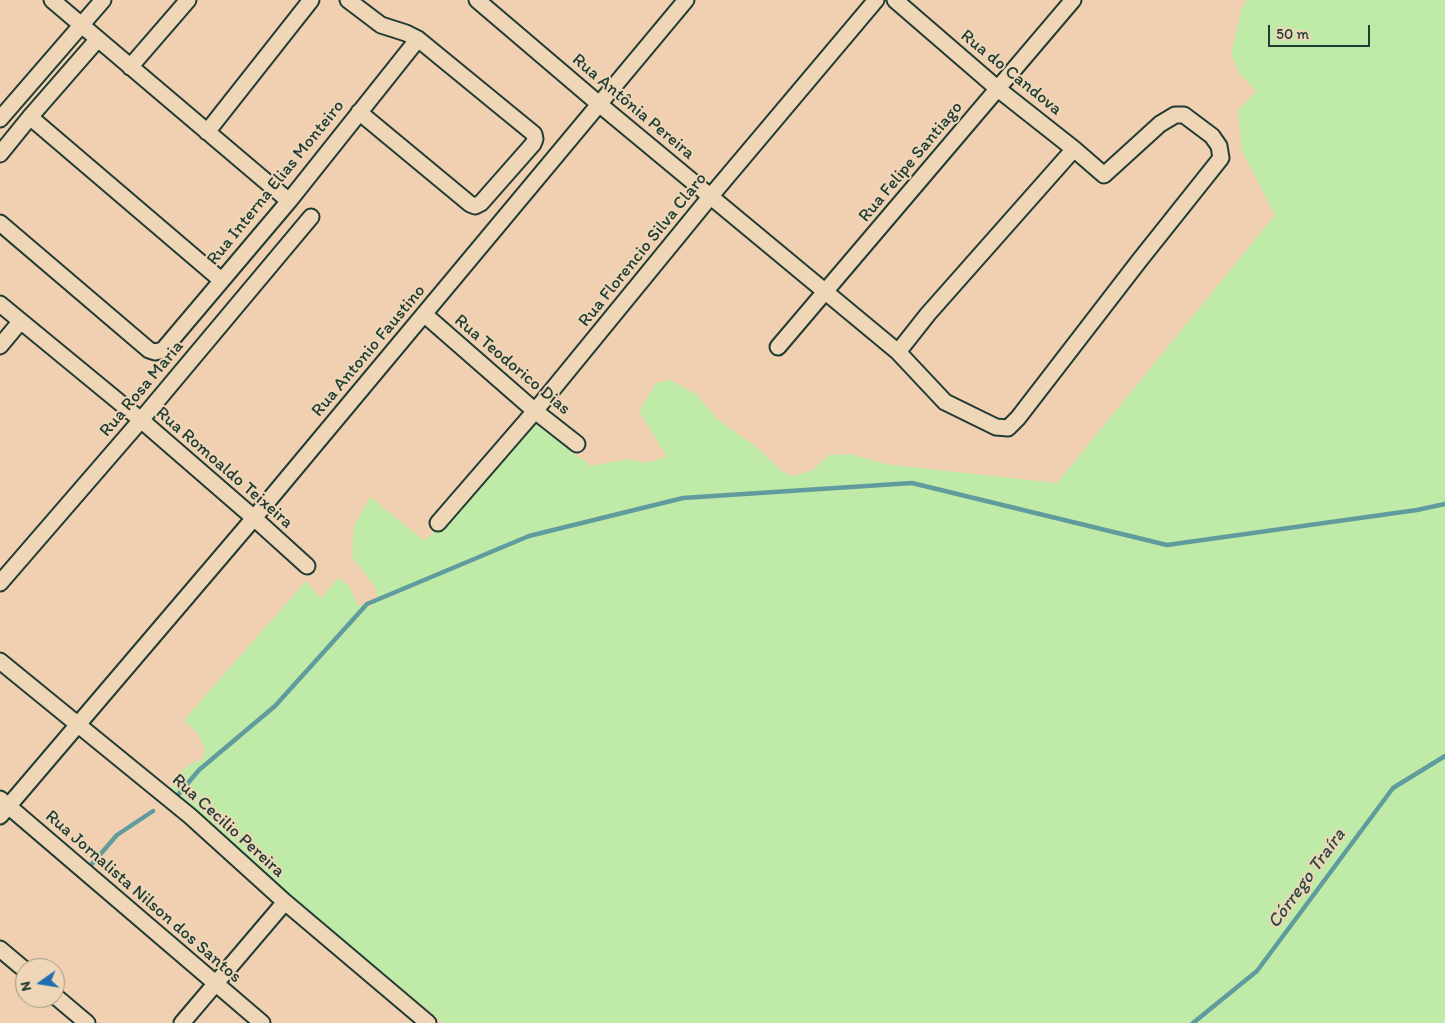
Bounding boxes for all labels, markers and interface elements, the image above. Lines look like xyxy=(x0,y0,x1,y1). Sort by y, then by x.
scale bar xyxy=(1270,15,1372,47)
street label: Rua do Candova xyxy=(956,25,1066,121)
text: 50 m xyxy=(1276,25,1309,43)
street label: Rua Antônia Pereira xyxy=(567,49,699,165)
street label: Rua Interna Elias Monteiro xyxy=(203,96,349,270)
street label: Rua Felipe Santiago xyxy=(854,97,968,227)
street label: Rua Florencio Silva Claro xyxy=(574,169,712,331)
street label: Rua Antonio Faustino xyxy=(307,280,431,422)
street label: Rua Teodorico Dias xyxy=(449,310,575,420)
street label: Rua Rosa Maria xyxy=(95,336,189,442)
street label: Rua Romoaldo Teixeira xyxy=(151,402,297,534)
street label: Rua Cecilio Pereira xyxy=(167,770,289,882)
street label: Rua Jornalista Nilson dos Santos xyxy=(40,806,246,988)
water label: Córrego Traíra xyxy=(1263,825,1351,933)
north arrow xyxy=(15,958,65,1008)
text: N xyxy=(17,980,35,993)

